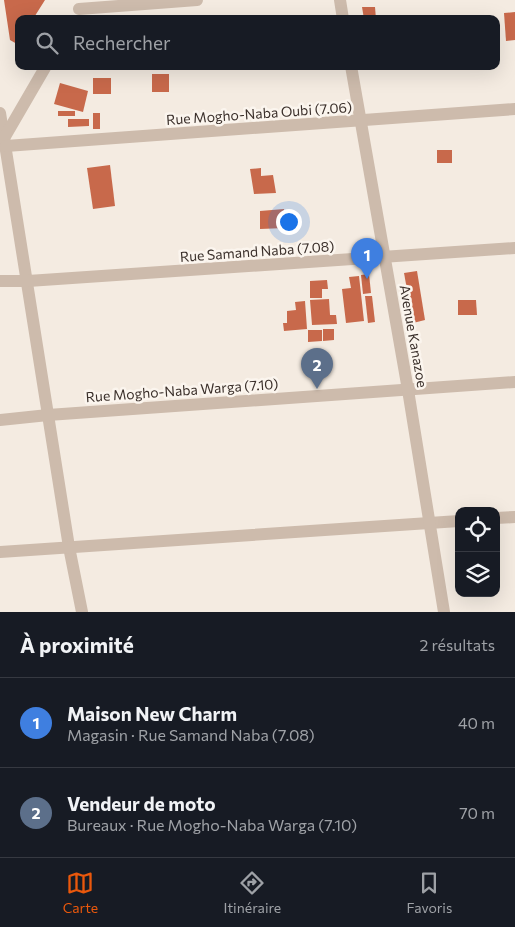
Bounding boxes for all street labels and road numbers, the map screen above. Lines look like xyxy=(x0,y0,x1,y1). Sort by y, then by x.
street label: Rue Mogho-Naba Oubi (7.06) xyxy=(165,98,353,128)
street label: Rue Samand Naba (7.08) xyxy=(179,237,335,265)
street label: Avenue Kanazoe xyxy=(397,283,431,389)
street label: Rue Mogho-Naba Warga (7.10) xyxy=(85,375,279,405)

